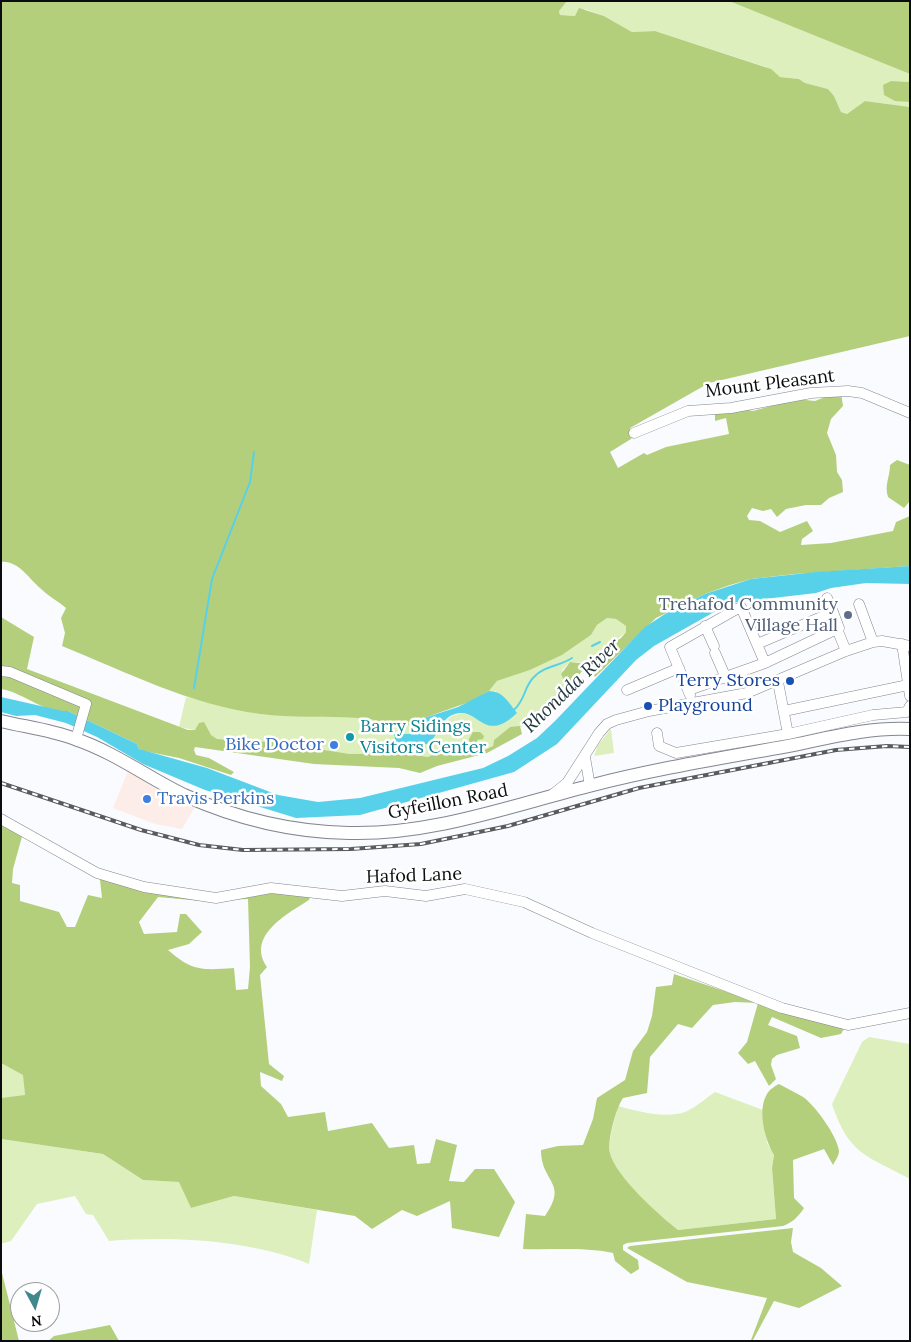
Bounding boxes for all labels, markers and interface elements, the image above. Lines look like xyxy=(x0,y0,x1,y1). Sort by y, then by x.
street label: Mount Pleasant xyxy=(704,365,836,403)
place label: Trehafod Community Village Hall xyxy=(658,594,838,636)
marker: Trehafod Community Village Hall xyxy=(842,609,854,621)
water label: Rhondda River xyxy=(519,634,625,738)
place label: Terry Stores xyxy=(676,670,780,692)
marker: Terry Stores xyxy=(784,675,796,687)
place label: Playground xyxy=(658,695,753,717)
marker: Playground xyxy=(642,700,654,712)
place label: Barry Sidings Visitors Center xyxy=(360,716,486,759)
marker: Barry Sidings Visitors Center xyxy=(344,731,356,743)
place label: Bike Doctor xyxy=(225,734,324,756)
marker: Bike Doctor xyxy=(328,739,340,751)
street label: Gyfeillon Road xyxy=(386,780,510,824)
place label: Travis Perkins xyxy=(157,788,274,810)
marker: Travis Perkins xyxy=(141,793,153,805)
street label: Hafod Lane xyxy=(366,864,462,888)
north arrow xyxy=(10,1282,60,1332)
text: N xyxy=(30,1311,43,1330)

